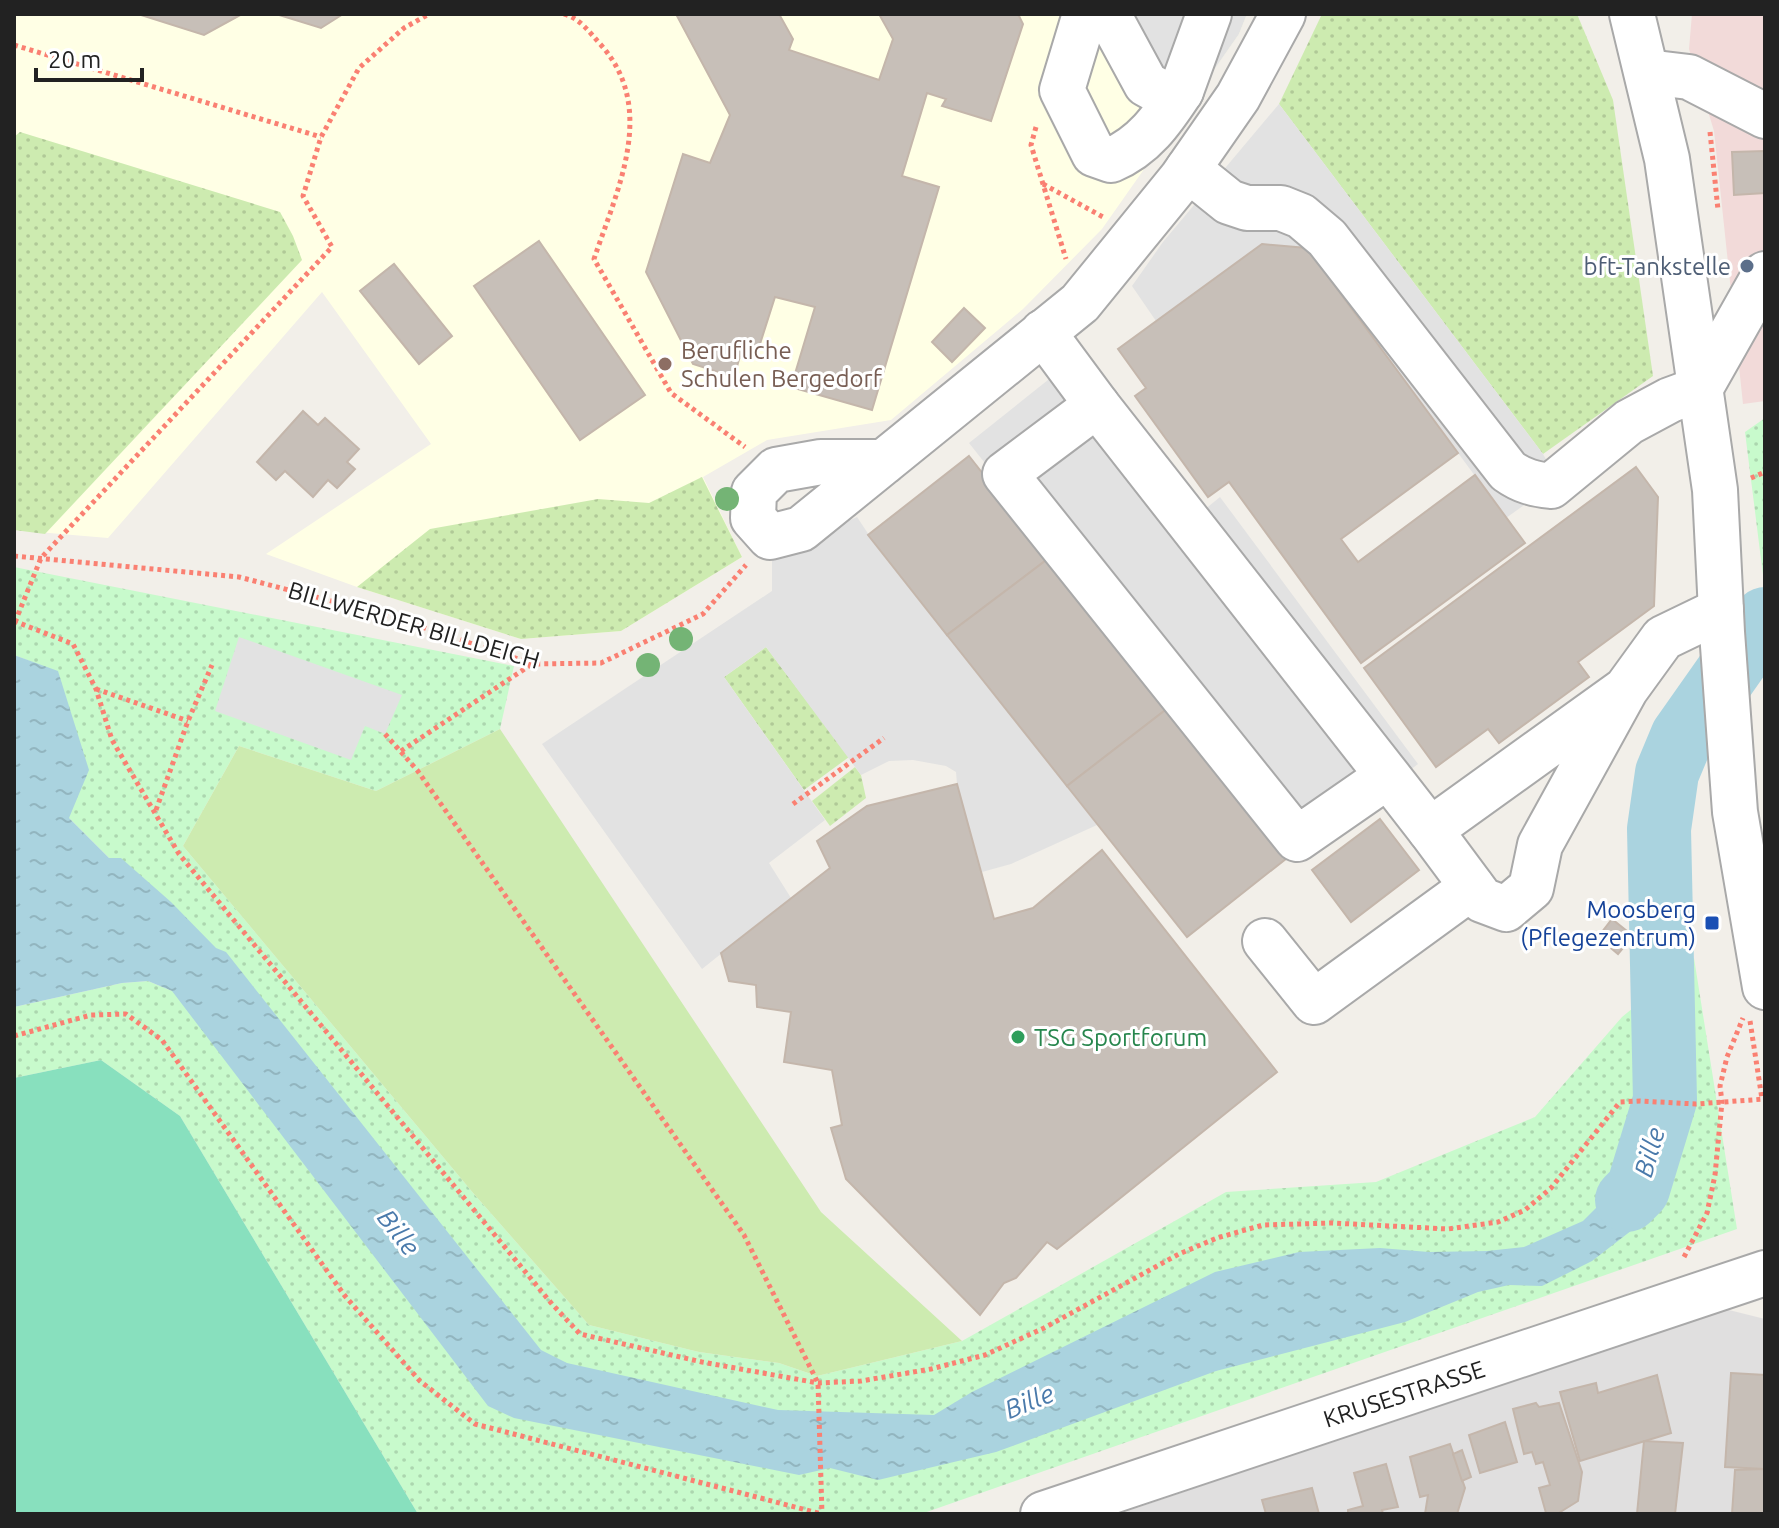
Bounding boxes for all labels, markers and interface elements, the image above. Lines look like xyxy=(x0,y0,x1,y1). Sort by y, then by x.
scale bar xyxy=(36,32,142,82)
text: 20 m xyxy=(48,46,101,73)
place label: bft-Tankstelle xyxy=(1584,253,1731,280)
marker: bft-Tankstelle xyxy=(1738,257,1756,275)
place label: Berufliche Schulen Bergedorf xyxy=(681,337,883,392)
marker: Berufliche Schulen Bergedorf xyxy=(656,355,674,373)
street label: BILLWERDER BILLDEICH xyxy=(285,576,543,674)
place label: Moosberg (Pflegezentrum) xyxy=(1520,896,1696,951)
marker: Moosberg (Pflegezentrum) xyxy=(1703,914,1721,932)
place label: TSG Sportforum xyxy=(1034,1024,1207,1051)
marker: TSG Sportforum xyxy=(1009,1028,1027,1046)
water label: Bille xyxy=(1628,1124,1670,1180)
water label: Bille xyxy=(372,1203,426,1261)
street label: KRUSESTRASSE xyxy=(1320,1355,1488,1433)
water label: Bille xyxy=(1000,1378,1058,1424)

